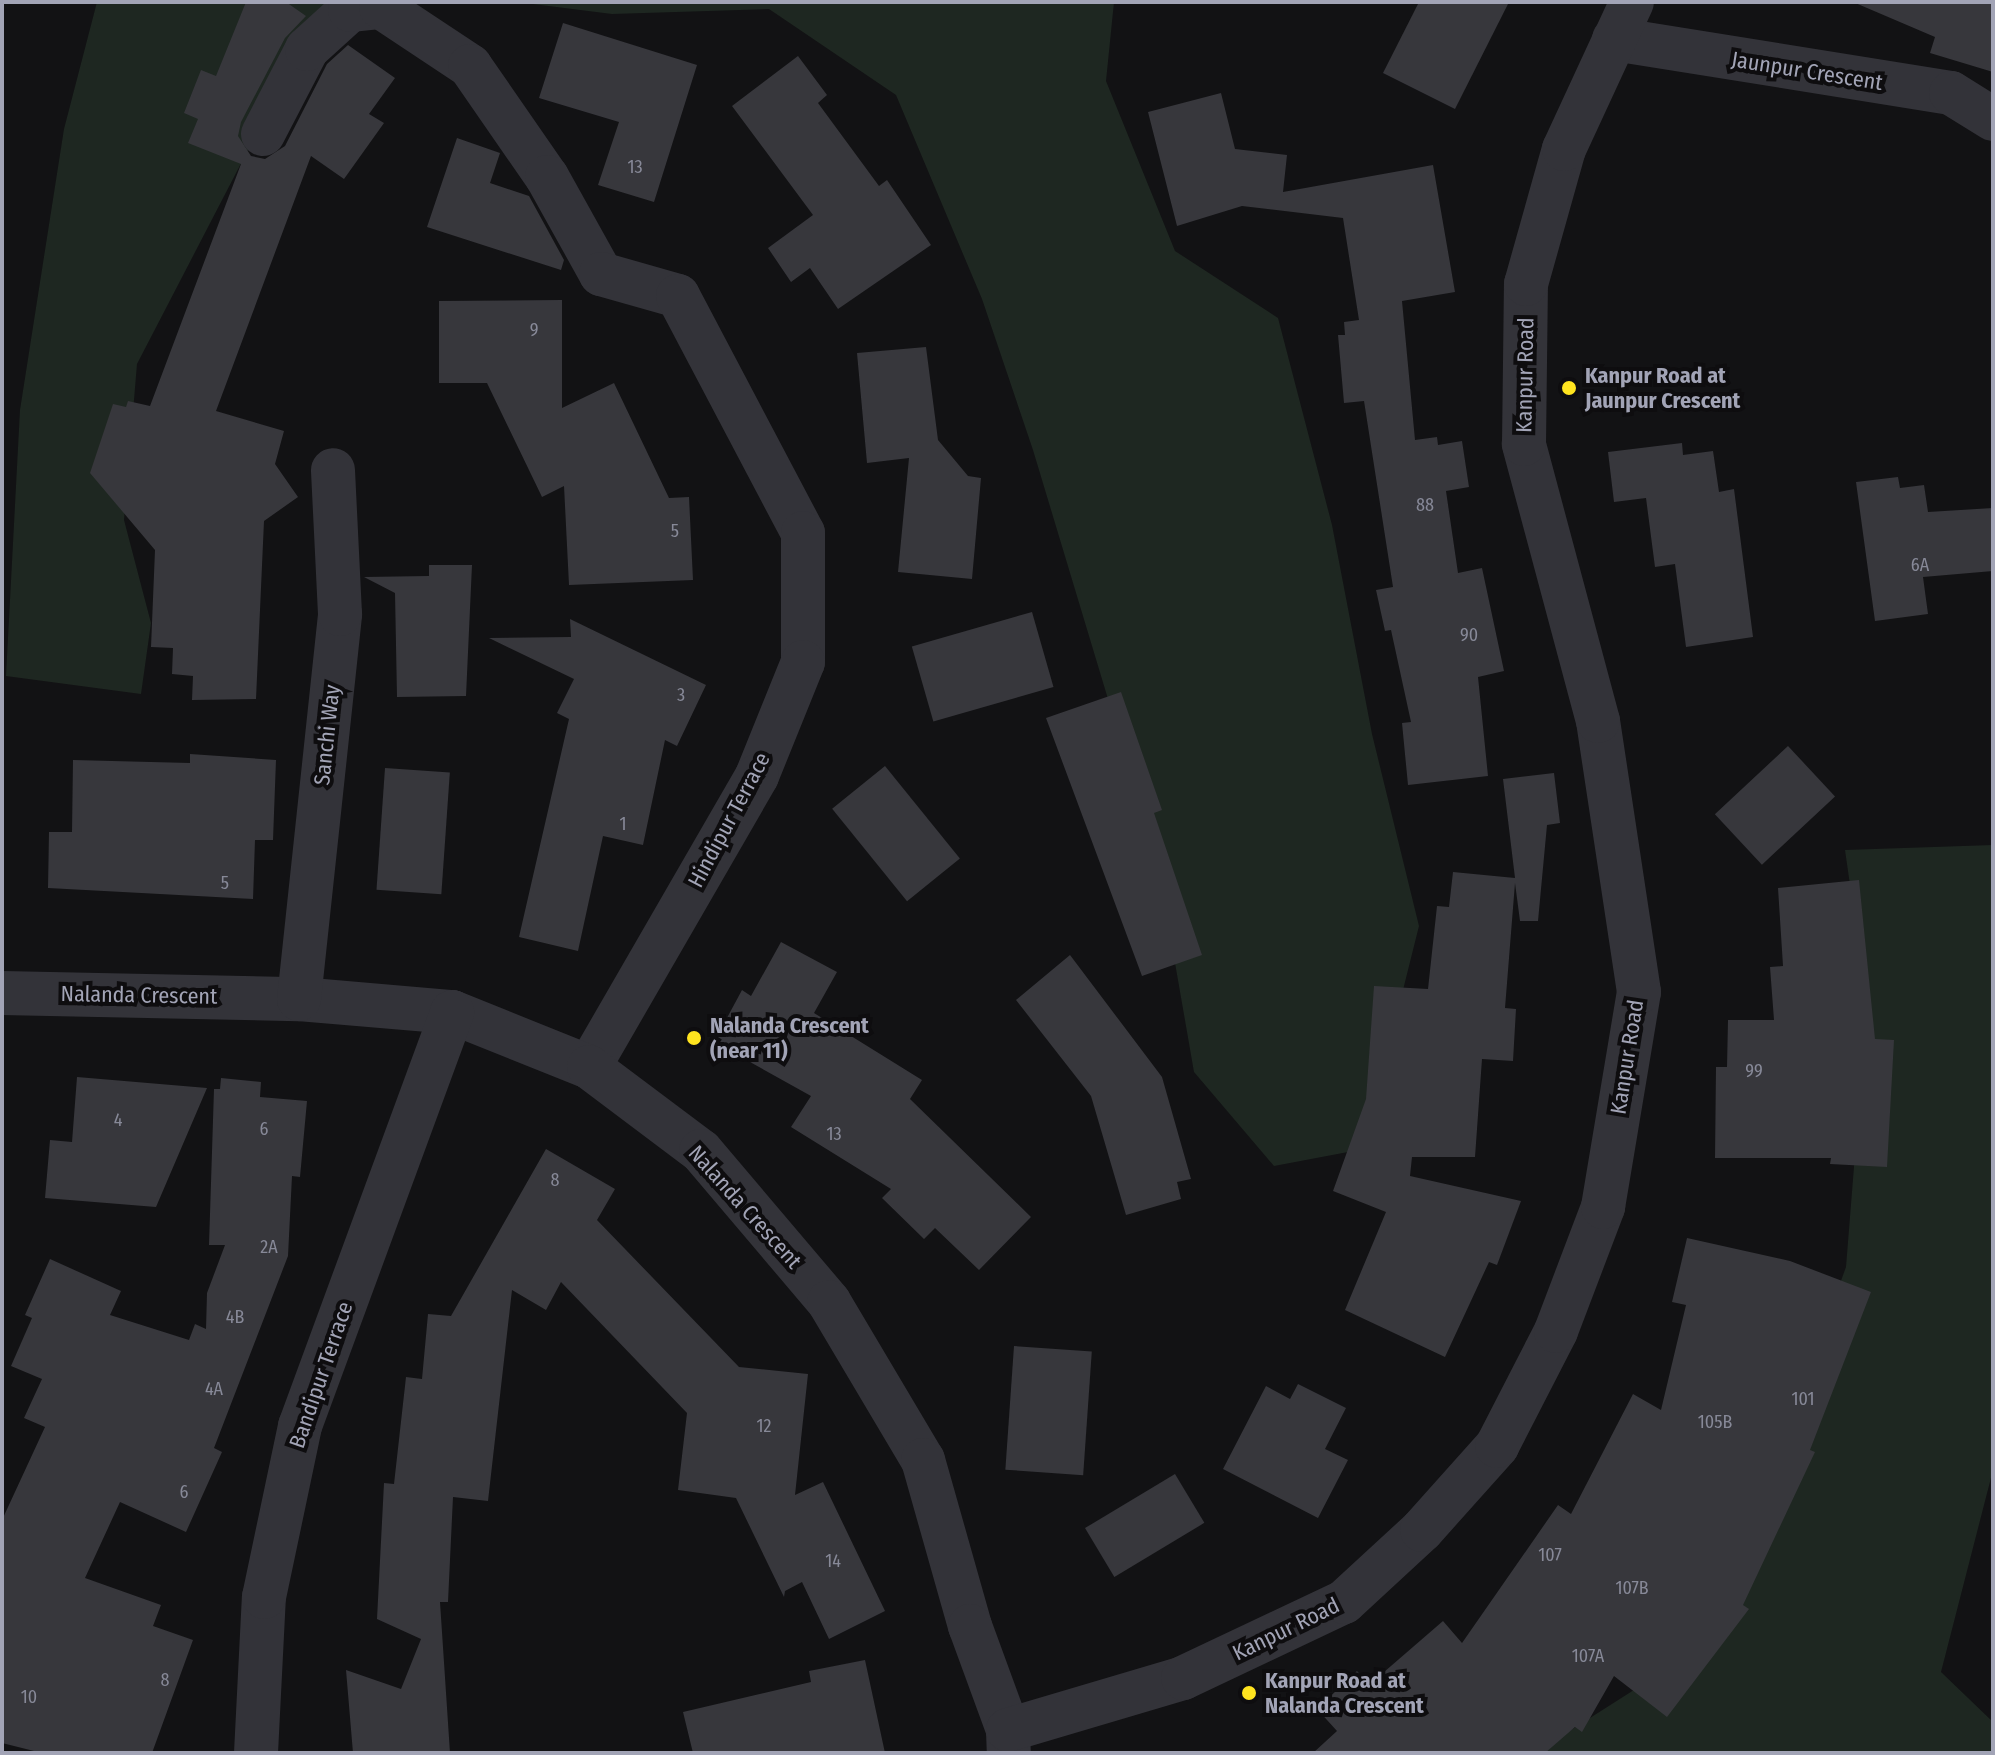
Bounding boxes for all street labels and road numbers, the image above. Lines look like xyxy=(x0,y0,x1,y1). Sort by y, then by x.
street label: Jaunpur Crescent xyxy=(1729,46,1885,96)
street label: Kanpur Road xyxy=(1511,317,1539,433)
street label: Sanchi Way xyxy=(309,683,345,787)
street label: Hindipur Terrace xyxy=(682,748,776,892)
street label: Nalanda Crescent xyxy=(61,980,217,1010)
street label: Kanpur Road xyxy=(1605,998,1649,1116)
street label: Nalanda Crescent xyxy=(683,1140,807,1274)
street label: Bandipur Terrace xyxy=(284,1298,358,1452)
street label: Kanpur Road xyxy=(1228,1592,1344,1666)

